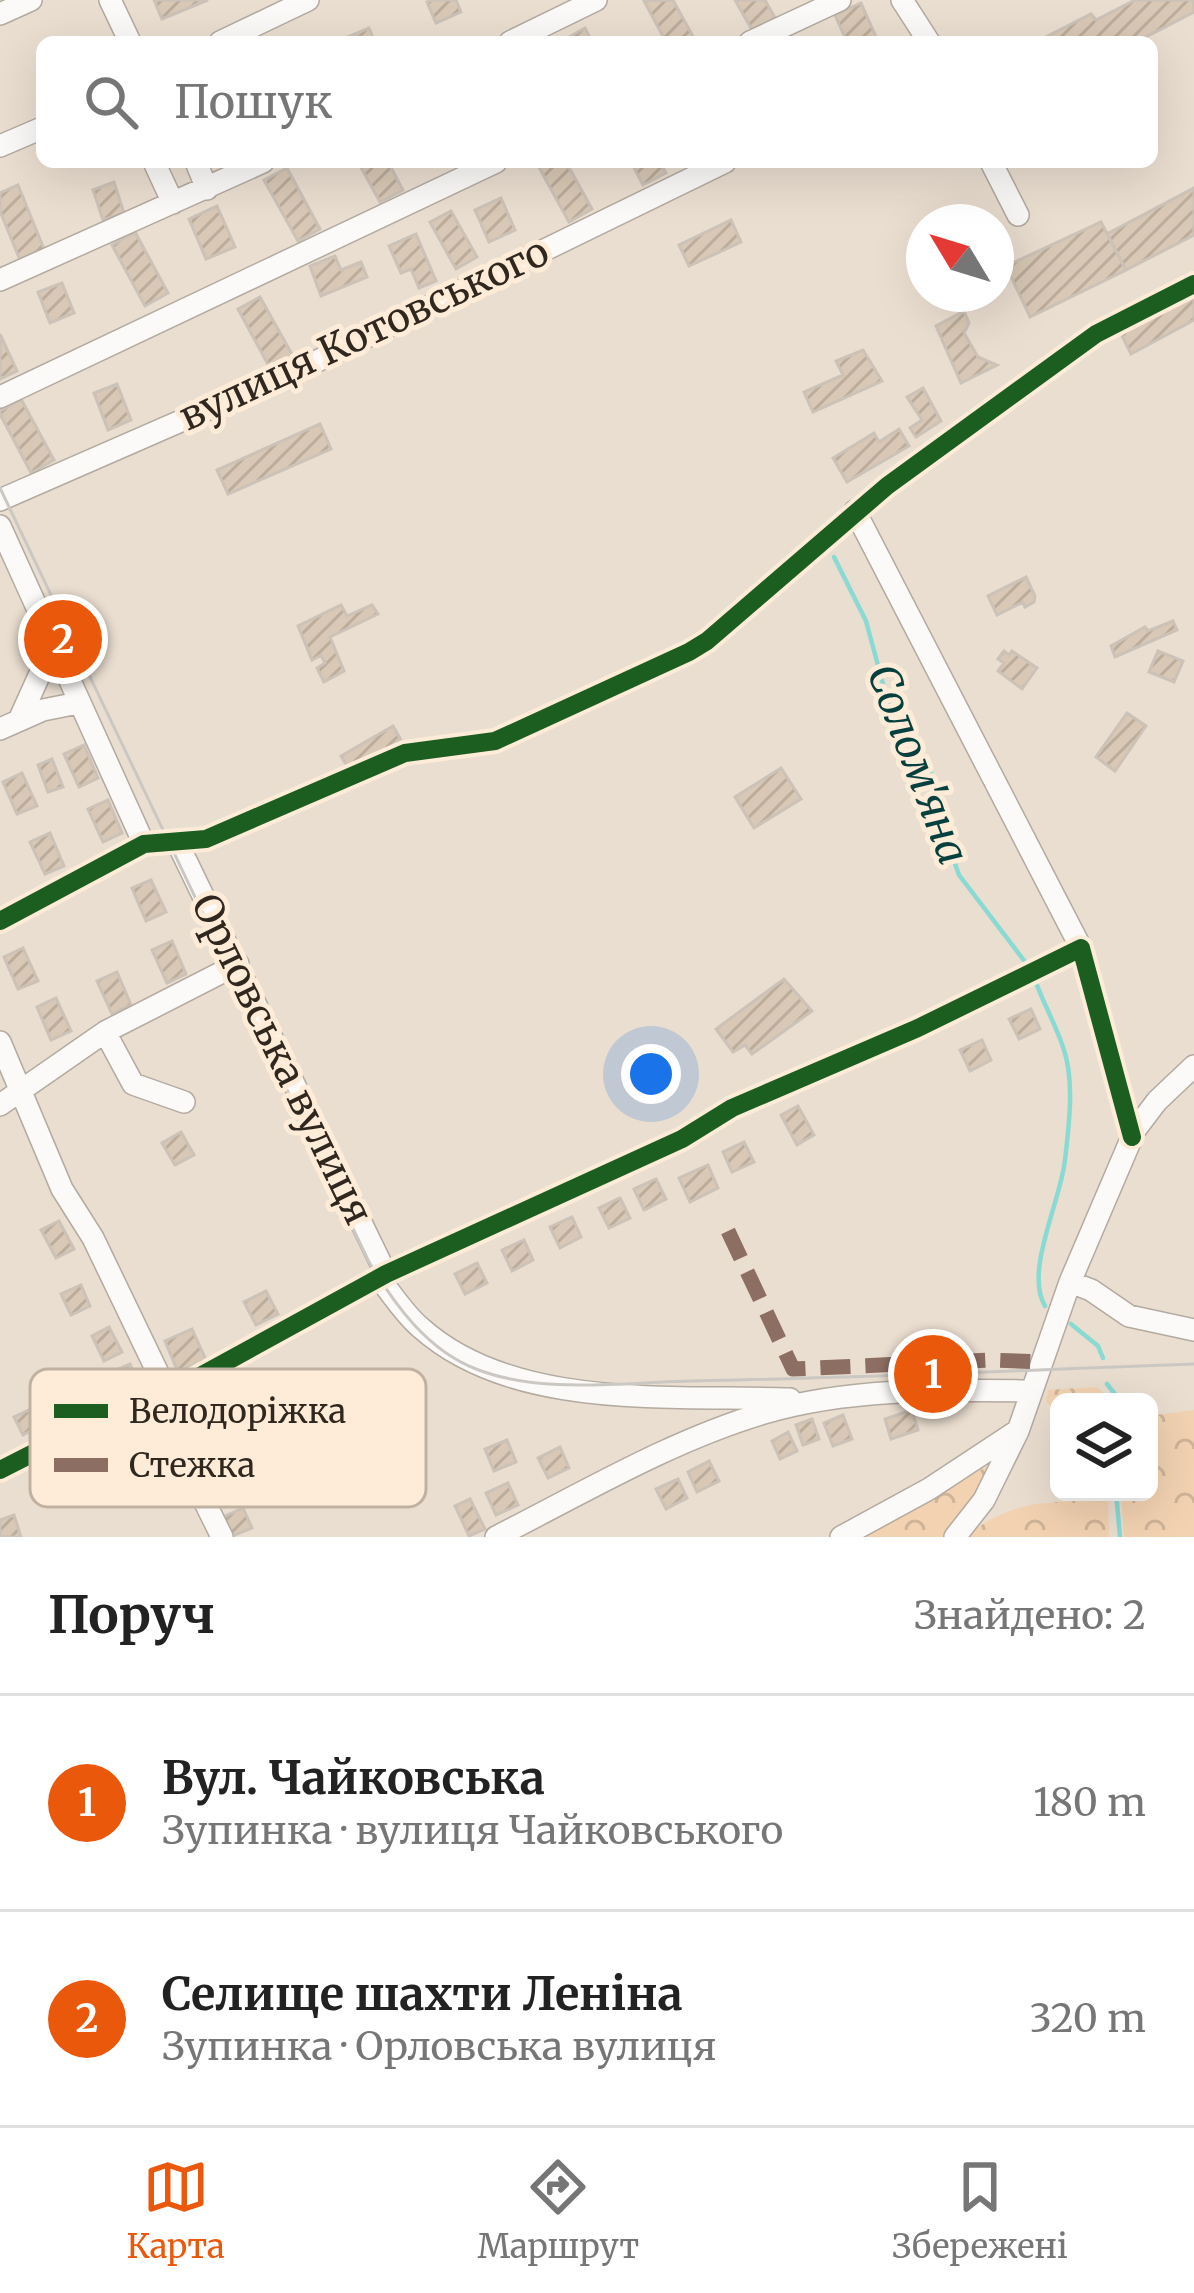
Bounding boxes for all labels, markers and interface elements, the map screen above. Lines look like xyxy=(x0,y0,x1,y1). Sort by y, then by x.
search box xyxy=(36,36,1158,168)
icon: search xyxy=(78,69,144,135)
text: Пошук xyxy=(174,74,332,130)
north arrow xyxy=(906,204,1014,312)
street label: вулиця Котовського xyxy=(171,227,557,441)
pin: 2 xyxy=(24,594,102,684)
water label: Солом'яна xyxy=(856,657,980,871)
street label: Орловська вулиця xyxy=(181,886,383,1232)
your location xyxy=(621,1044,681,1104)
pin: 1 xyxy=(894,1329,972,1419)
legend xyxy=(30,1369,426,1507)
text: Велодоріжка xyxy=(129,1391,346,1432)
map controls xyxy=(1050,1393,1158,1501)
button: layers xyxy=(1050,1393,1158,1501)
text: Стежка xyxy=(129,1445,255,1486)
text: Поруч xyxy=(48,1583,215,1647)
text: Знайдено: 2 xyxy=(914,1591,1146,1640)
text: Вул. Чайковська xyxy=(162,1750,545,1806)
text: 1 xyxy=(78,1778,96,1827)
text: 180 m xyxy=(1033,1778,1146,1827)
text: Зупинка · вулиця Чайковського xyxy=(162,1806,783,1855)
text: Селище шахти Леніна xyxy=(162,1966,683,2022)
text: 2 xyxy=(76,1994,98,2043)
text: 320 m xyxy=(1029,1994,1146,2043)
text: Зупинка · Орловська вулиця xyxy=(162,2022,716,2071)
tab: Карта xyxy=(126,2154,225,2267)
tab: Маршрут xyxy=(477,2154,639,2267)
tab: Збережені xyxy=(892,2154,1068,2267)

